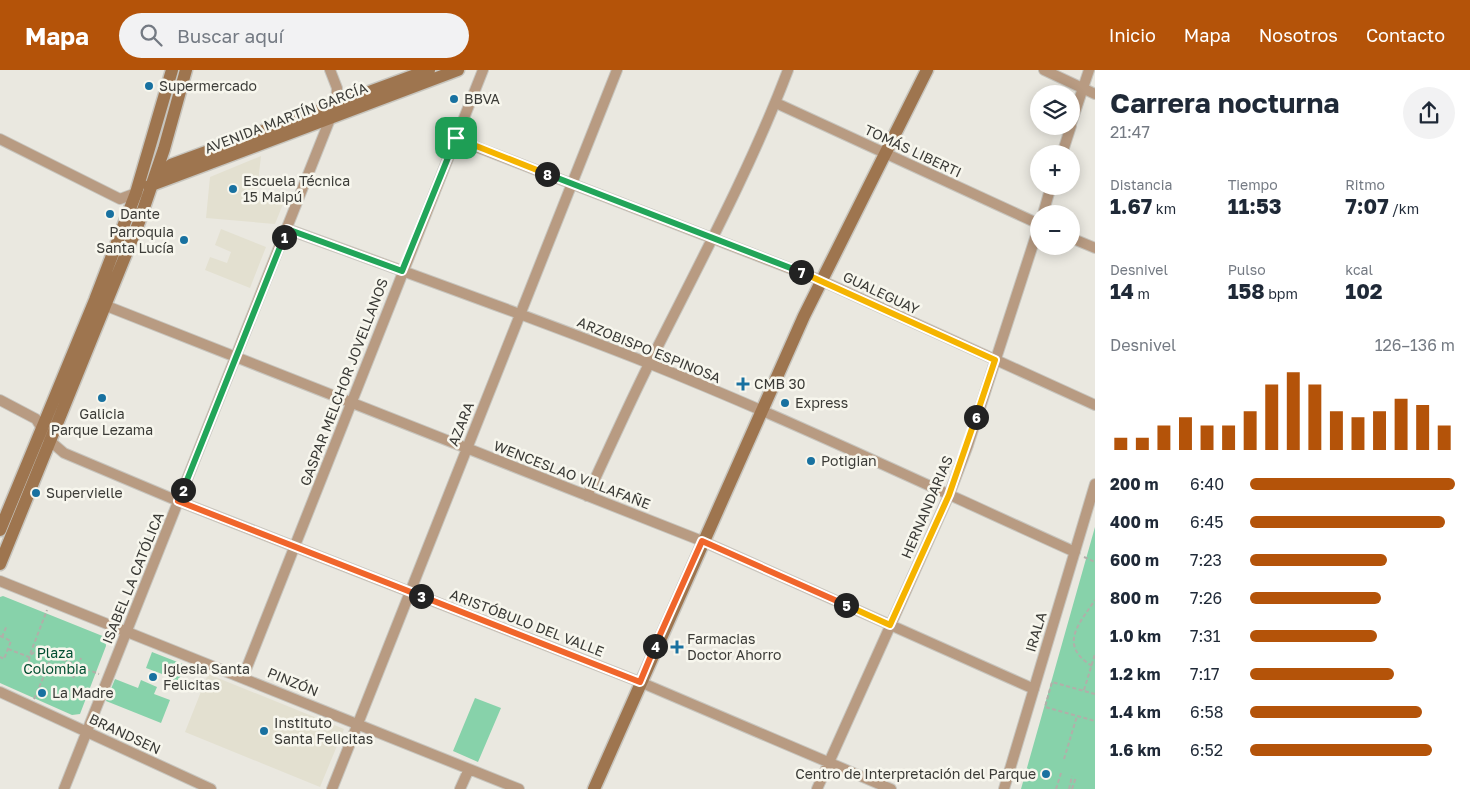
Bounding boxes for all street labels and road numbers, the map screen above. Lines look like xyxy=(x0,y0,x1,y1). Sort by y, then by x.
street label: AVENIDA MARTÍN GARCÍA xyxy=(202,78,370,157)
street label: TOMÁS LIBERTI xyxy=(862,121,965,180)
street label: GUALEGUAY xyxy=(840,267,922,318)
street label: GASPAR MELCHOR JOVELLANOS xyxy=(296,275,391,488)
street label: ARZOBISPO ESPINOSA xyxy=(575,313,724,386)
street label: AZARA xyxy=(444,399,477,448)
street label: WENCESLAO VILLAFAÑE xyxy=(491,437,653,512)
street label: HERNANDARIAS xyxy=(897,453,956,561)
street label: ISABEL LA CATÓLICA xyxy=(98,509,167,646)
street label: ARISTÓBULO DEL VALLE xyxy=(448,585,607,660)
street label: IRALA xyxy=(1021,609,1050,654)
street label: PINZÓN xyxy=(265,664,321,699)
street label: BRANDSEN xyxy=(87,710,164,757)

